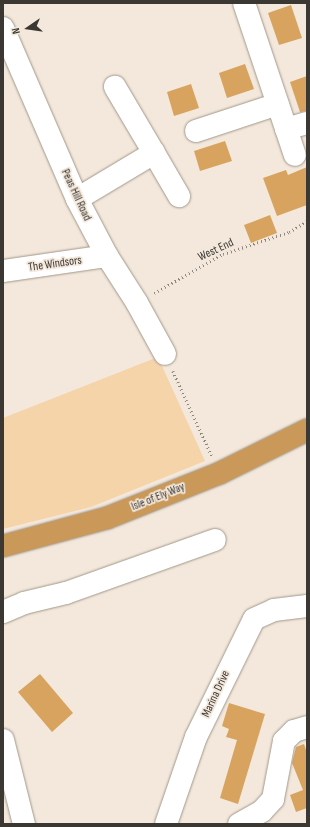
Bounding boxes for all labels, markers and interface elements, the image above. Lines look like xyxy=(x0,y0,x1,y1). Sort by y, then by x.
north arrow xyxy=(8,8,48,48)
text: N xyxy=(9,26,23,35)
street label: Peas Hill Road xyxy=(58,167,94,223)
street label: West End xyxy=(196,236,236,264)
street label: The Windsors xyxy=(27,253,83,275)
street label: Isle of Ely Way xyxy=(129,480,187,514)
street label: Marina Drive xyxy=(199,668,233,720)

